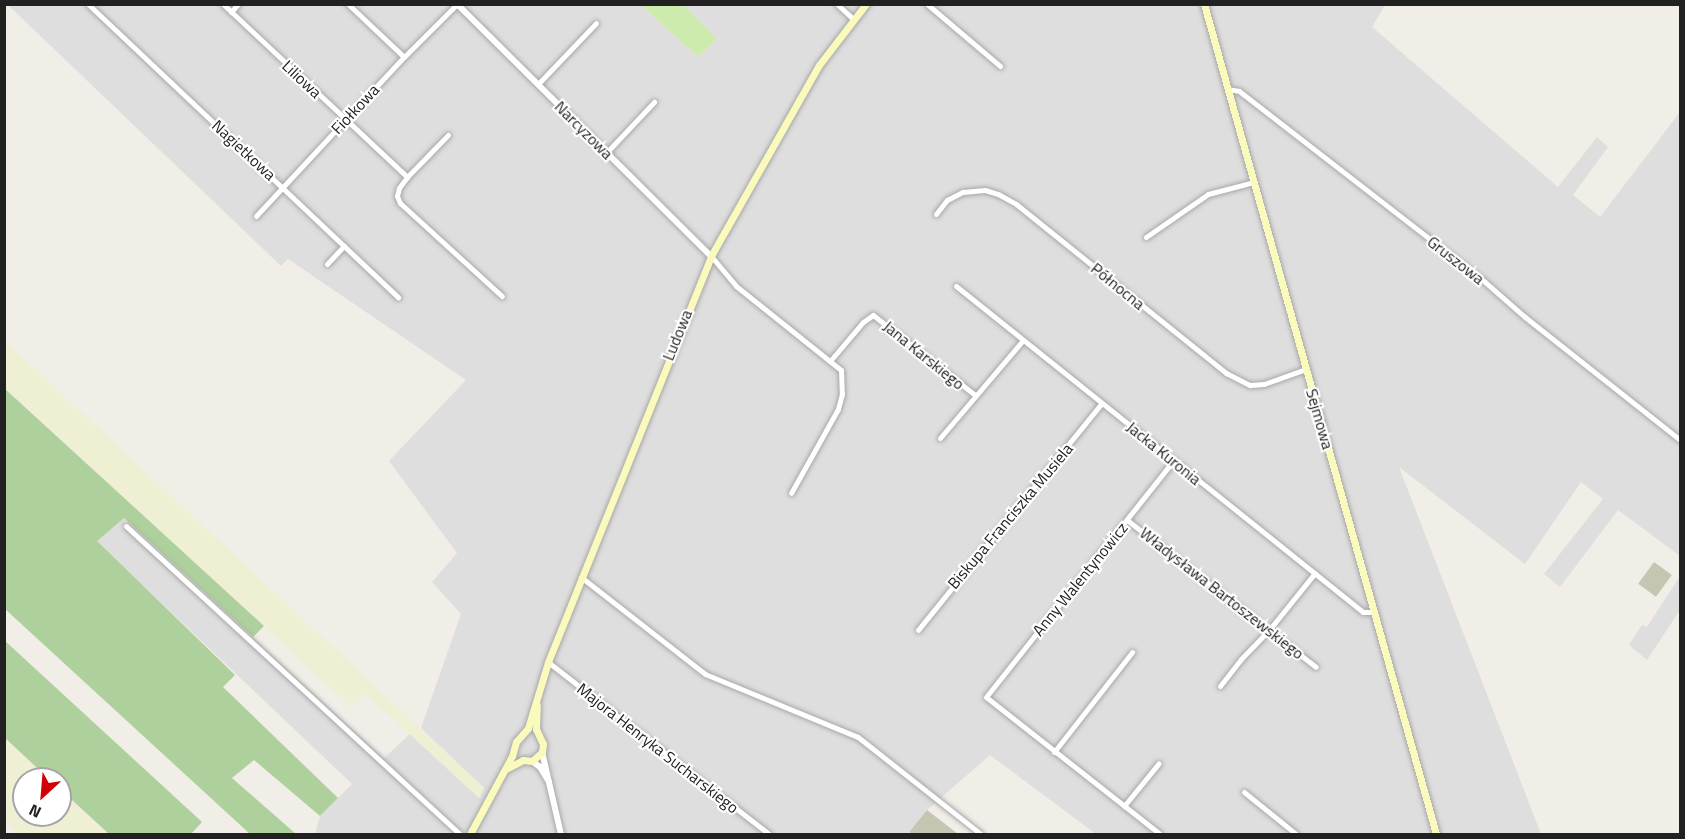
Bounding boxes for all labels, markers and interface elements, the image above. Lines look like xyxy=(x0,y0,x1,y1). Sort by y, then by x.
street label: Liliowa xyxy=(278,56,326,102)
street label: Fiołkowa xyxy=(327,80,383,138)
street label: Narcyzowa xyxy=(551,97,617,163)
street label: Nagietkowa xyxy=(208,116,280,184)
street label: Gruszowa xyxy=(1424,232,1488,288)
street label: Północna xyxy=(1087,259,1149,313)
street label: Ludowa xyxy=(658,307,696,363)
street label: Jana Karskiego xyxy=(880,316,968,394)
street label: Sejmowa xyxy=(1302,386,1338,452)
street label: Jacka Kuronia xyxy=(1123,417,1205,489)
street label: Biskupa Franciszka Musiela xyxy=(943,439,1077,593)
street label: Anny Walentynowicz xyxy=(1028,518,1132,640)
street label: Władysława Bartoszewskiego xyxy=(1136,523,1308,663)
street label: Majora Henryka Sucharskiego xyxy=(573,679,743,817)
north arrow xyxy=(12,767,72,827)
text: N xyxy=(25,798,45,825)

